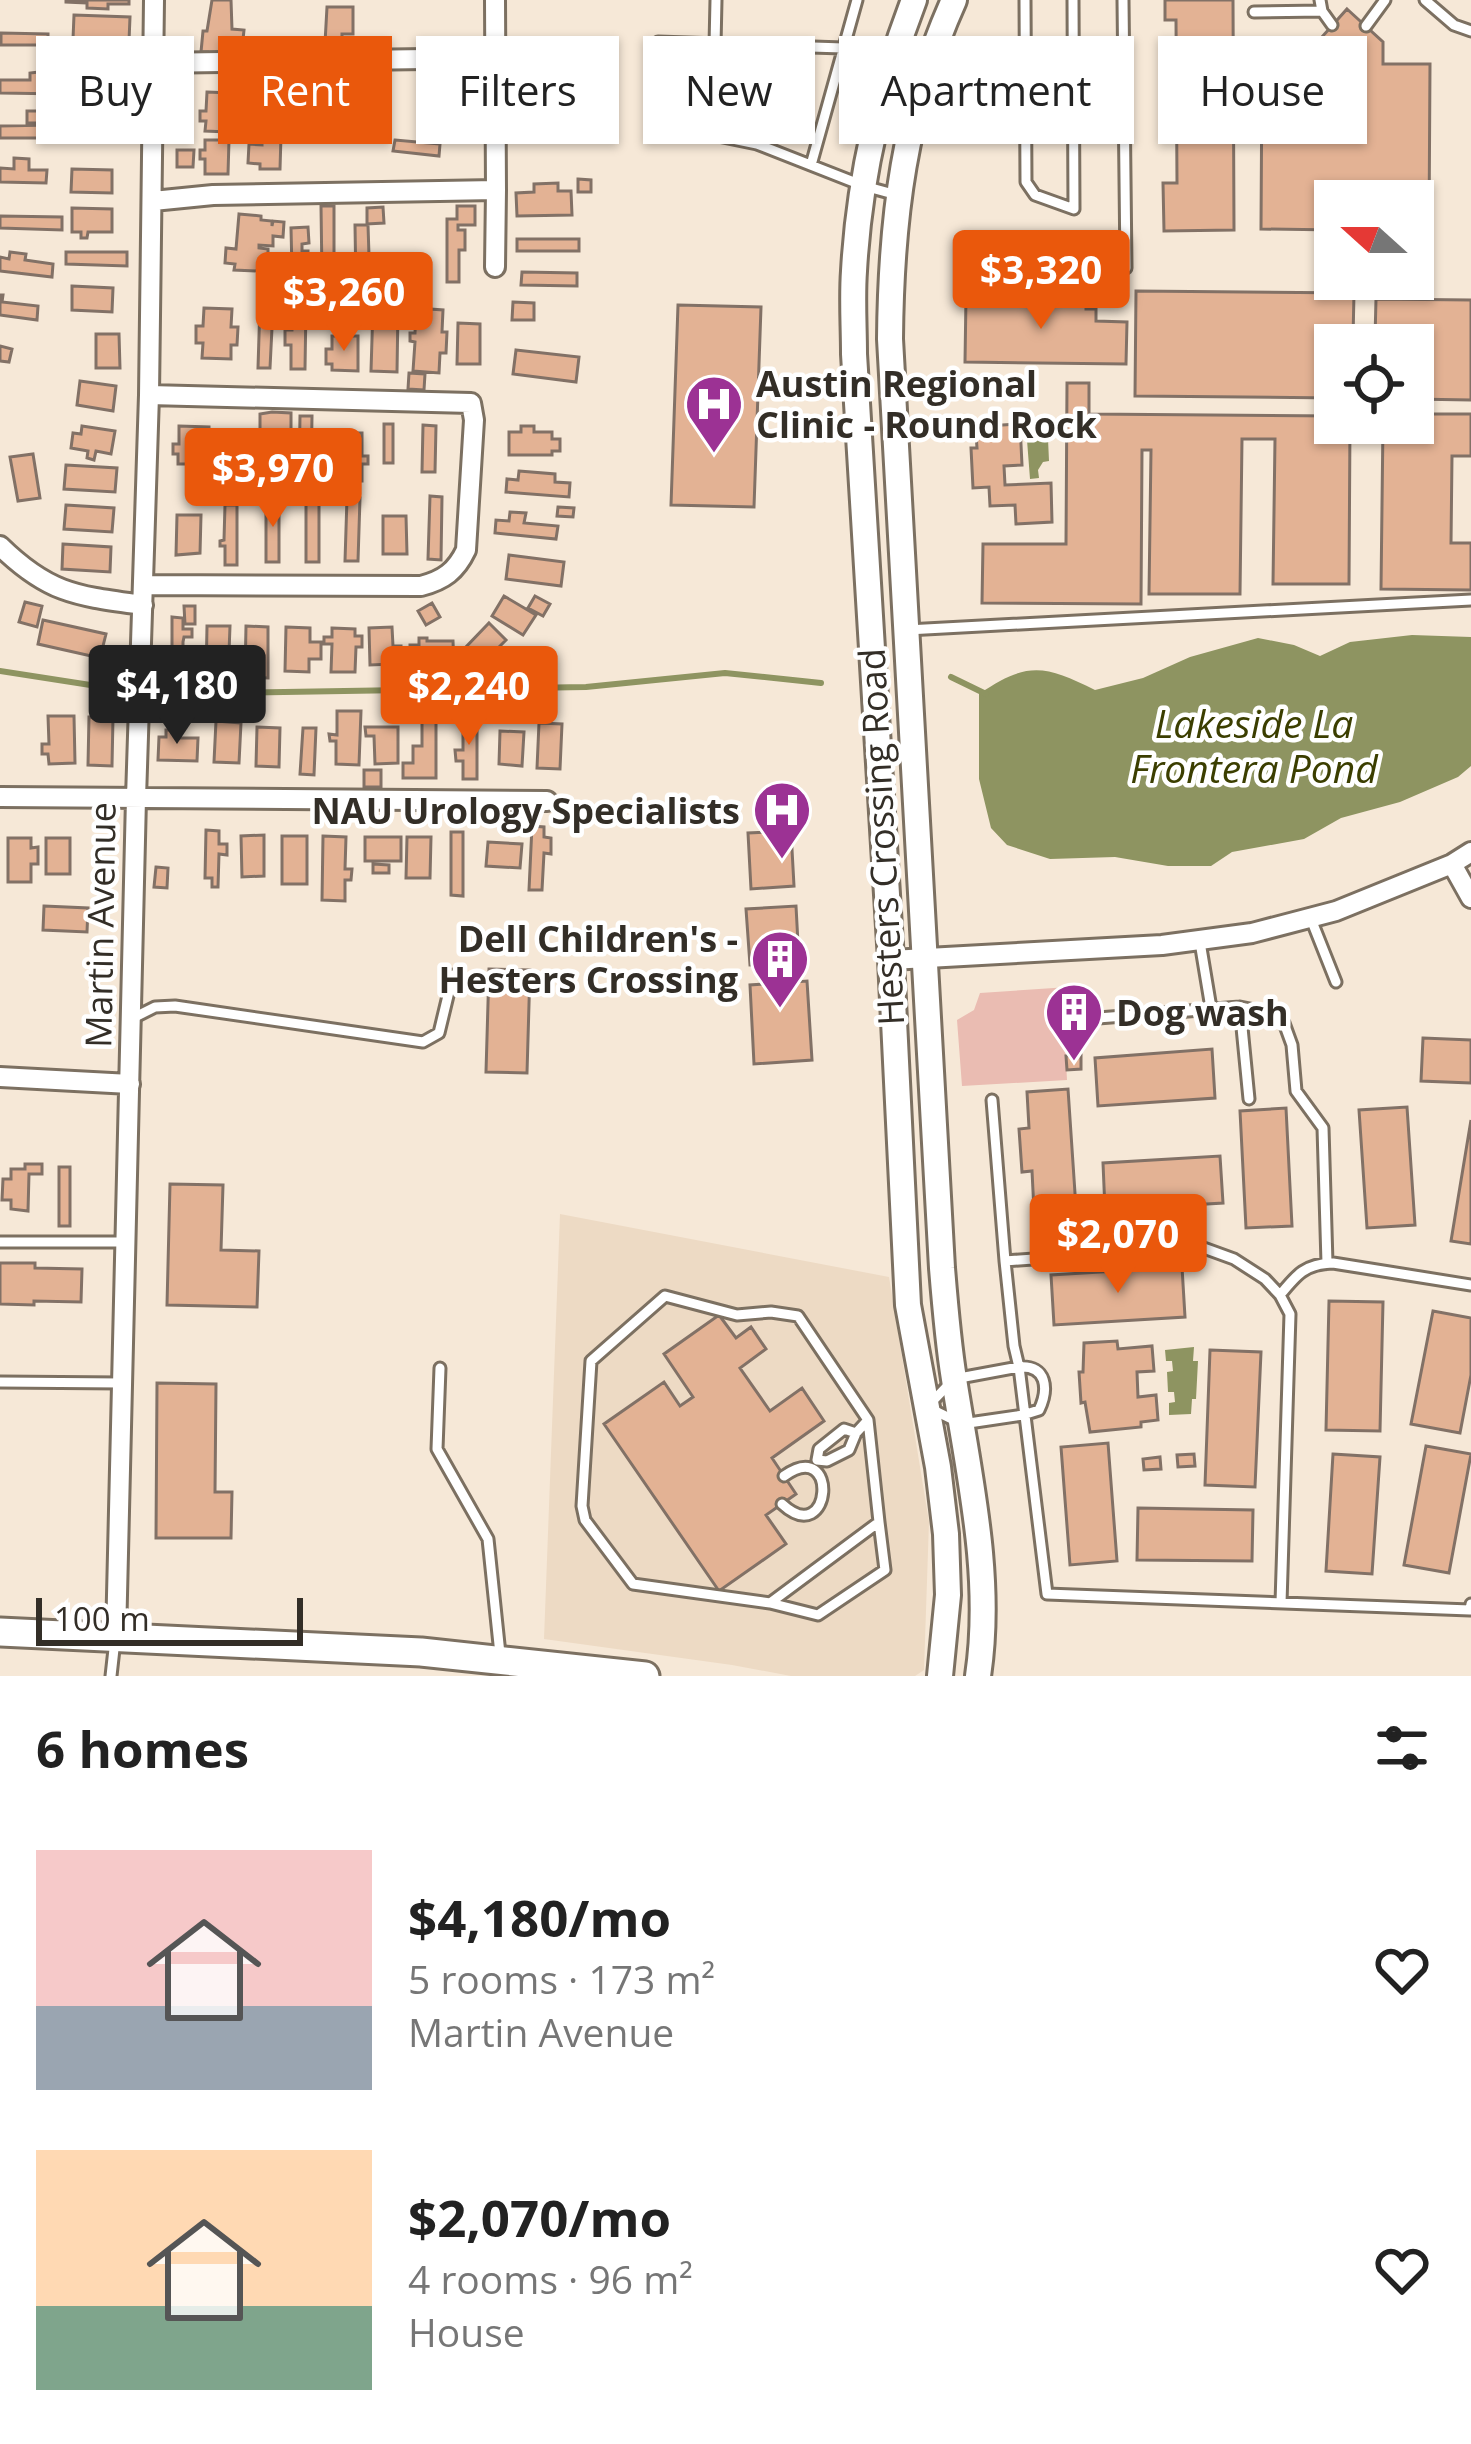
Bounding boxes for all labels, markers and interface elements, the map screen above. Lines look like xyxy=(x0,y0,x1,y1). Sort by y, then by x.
chip: Buy xyxy=(36,36,194,144)
chip: Rent xyxy=(218,36,392,144)
chip: Filters xyxy=(416,36,619,144)
chip: New xyxy=(643,36,815,144)
chip: Apartment xyxy=(839,36,1134,144)
chip: House xyxy=(1158,36,1367,144)
north arrow xyxy=(1314,180,1434,300)
map controls xyxy=(1314,180,1434,444)
pin: $3,320 xyxy=(943,230,1139,332)
text: $3,320 xyxy=(980,242,1102,295)
pin: $3,260 xyxy=(246,252,442,354)
text: $3,260 xyxy=(283,264,405,317)
button: locate xyxy=(1314,324,1434,444)
place label: Austin Regional Clinic - Round Rock xyxy=(756,359,1097,449)
hospital icon: Austin Regional Clinic - Round Rock xyxy=(683,373,745,455)
pin: $3,970 xyxy=(175,428,371,530)
text: $3,970 xyxy=(212,440,334,493)
pin: $4,180 xyxy=(79,645,275,747)
pin: $2,240 xyxy=(371,646,567,748)
street label: Hesters Crossing Road xyxy=(847,647,915,1027)
text: $4,180 xyxy=(116,657,238,710)
text: $2,240 xyxy=(408,658,530,711)
water label: Lakeside La Frontera Pond xyxy=(1130,696,1379,794)
hospital icon: NAU Urology Specialists xyxy=(751,779,813,861)
place label: NAU Urology Specialists xyxy=(312,786,740,835)
street label: Martin Avenue xyxy=(73,802,127,1048)
place label: Dell Children's - Hesters Crossing xyxy=(438,914,738,1004)
building icon: Dell Children's - Hesters Crossing xyxy=(749,928,811,1010)
building icon: Dog wash xyxy=(1043,981,1105,1063)
place label: Dog wash xyxy=(1116,988,1289,1037)
pin: $2,070 xyxy=(1020,1194,1216,1296)
text: $2,070 xyxy=(1057,1206,1179,1259)
scale bar xyxy=(36,1592,303,1645)
text: 100 m xyxy=(54,1596,150,1641)
text: 6 homes xyxy=(36,1713,249,1783)
icon: filters xyxy=(1369,1715,1435,1781)
text: $4,180/mo xyxy=(408,1882,671,1952)
icon: home xyxy=(132,1898,276,2042)
icon: heart xyxy=(1369,1937,1435,2003)
text: 5 rooms · 173 m² xyxy=(408,1952,715,2005)
text: Martin Avenue xyxy=(408,2005,674,2058)
text: $2,070/mo xyxy=(408,2182,671,2252)
icon: home xyxy=(132,2198,276,2342)
icon: heart xyxy=(1369,2237,1435,2303)
text: 4 rooms · 96 m² xyxy=(408,2252,693,2305)
text: House xyxy=(408,2305,525,2358)

